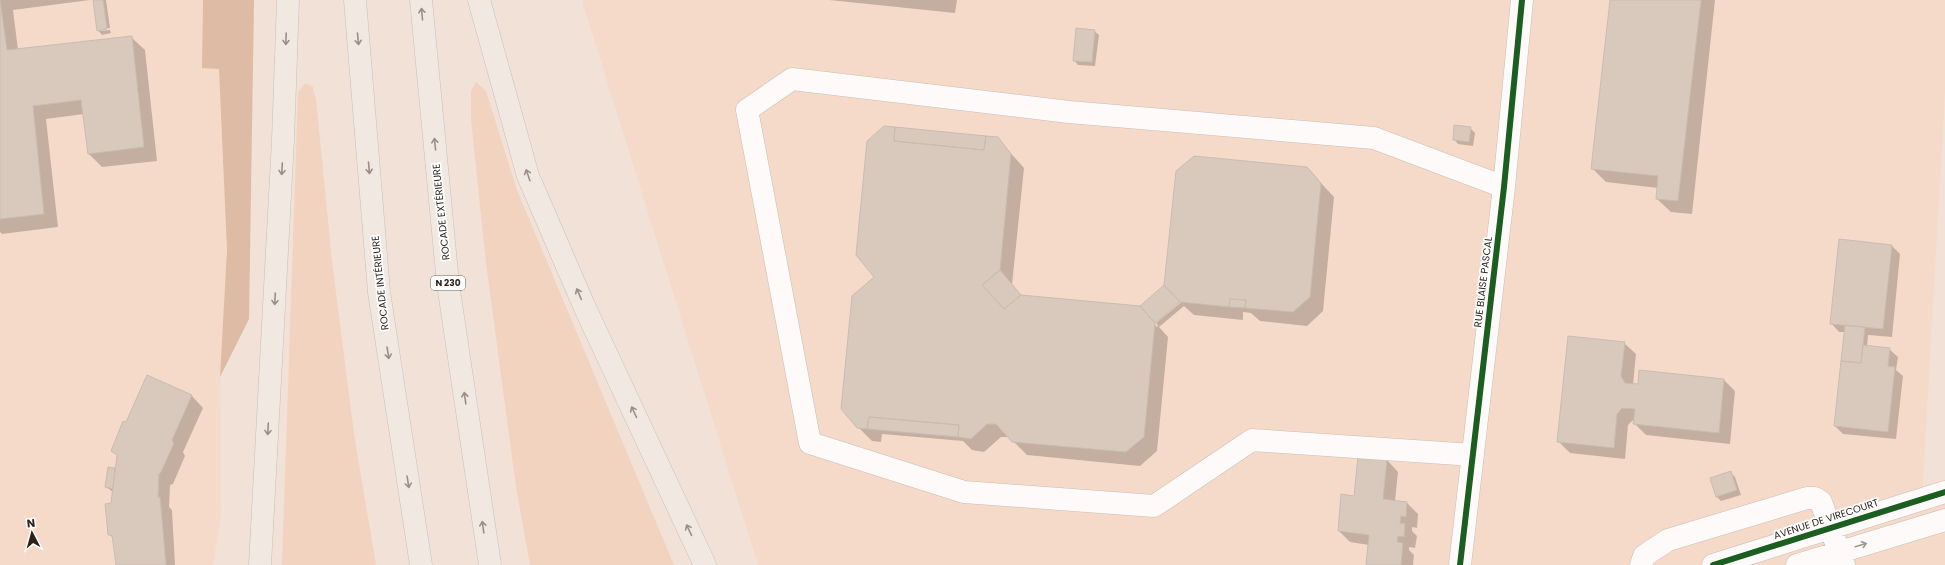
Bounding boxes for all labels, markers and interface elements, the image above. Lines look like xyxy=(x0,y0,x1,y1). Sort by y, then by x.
one-way arrow xyxy=(419,8,426,21)
one-way arrow xyxy=(283,32,290,45)
one-way arrow xyxy=(355,32,362,45)
one-way arrow xyxy=(431,138,438,151)
one-way arrow xyxy=(365,161,372,174)
one-way arrow xyxy=(278,162,286,175)
street label: ROCADE EXTÉRIEURE xyxy=(428,163,454,261)
one-way arrow xyxy=(523,169,531,181)
street label: ROCADE INTÉRIEURE xyxy=(368,235,392,331)
street label: RUE BLAISE PASCAL xyxy=(1470,235,1496,328)
road number: N 230 xyxy=(431,276,465,290)
one-way arrow xyxy=(575,289,582,301)
one-way arrow xyxy=(271,292,278,305)
one-way arrow xyxy=(384,346,392,359)
one-way arrow xyxy=(461,392,469,405)
one-way arrow xyxy=(630,406,637,418)
one-way arrow xyxy=(264,422,271,435)
one-way arrow xyxy=(404,475,412,488)
street label: AVENUE DE VIRECOURT xyxy=(1772,495,1881,543)
north arrow xyxy=(12,513,52,553)
text: N xyxy=(26,515,36,531)
one-way arrow xyxy=(479,520,487,533)
one-way arrow xyxy=(685,524,692,536)
one-way arrow xyxy=(1855,541,1868,548)

